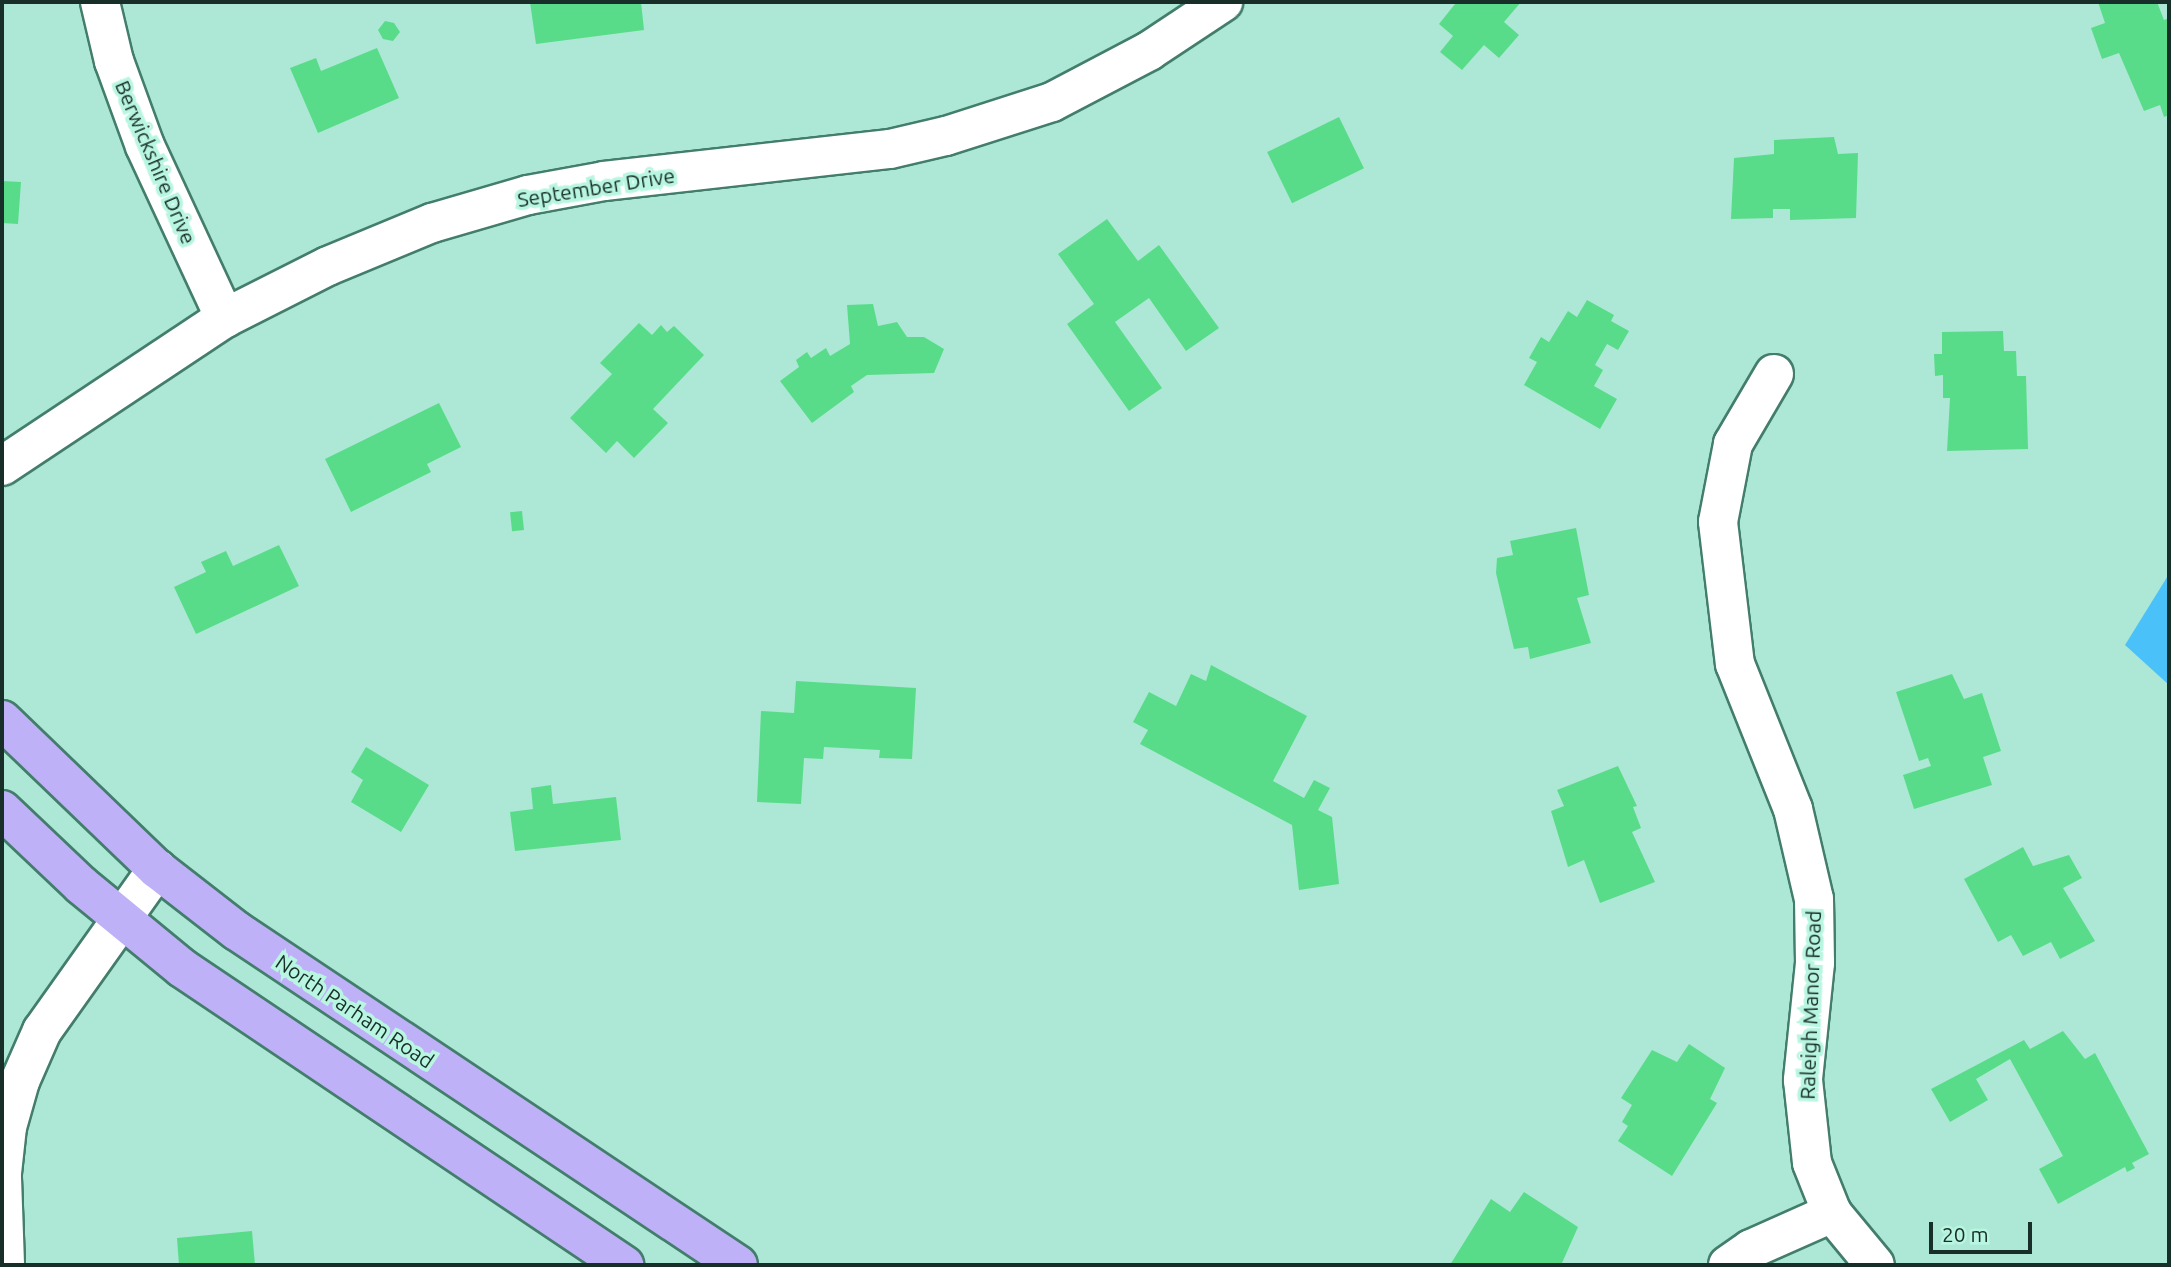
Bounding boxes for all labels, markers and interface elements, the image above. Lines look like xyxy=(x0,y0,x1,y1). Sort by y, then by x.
street label: Berwickshire Drive xyxy=(110,76,202,248)
street label: September Drive xyxy=(515,162,677,212)
street label: Raleigh Manor Road xyxy=(1794,910,1826,1100)
street label: North Parham Road xyxy=(271,949,439,1073)
scale bar xyxy=(1933,1208,2036,1252)
text: 20 m xyxy=(1942,1222,1989,1246)

